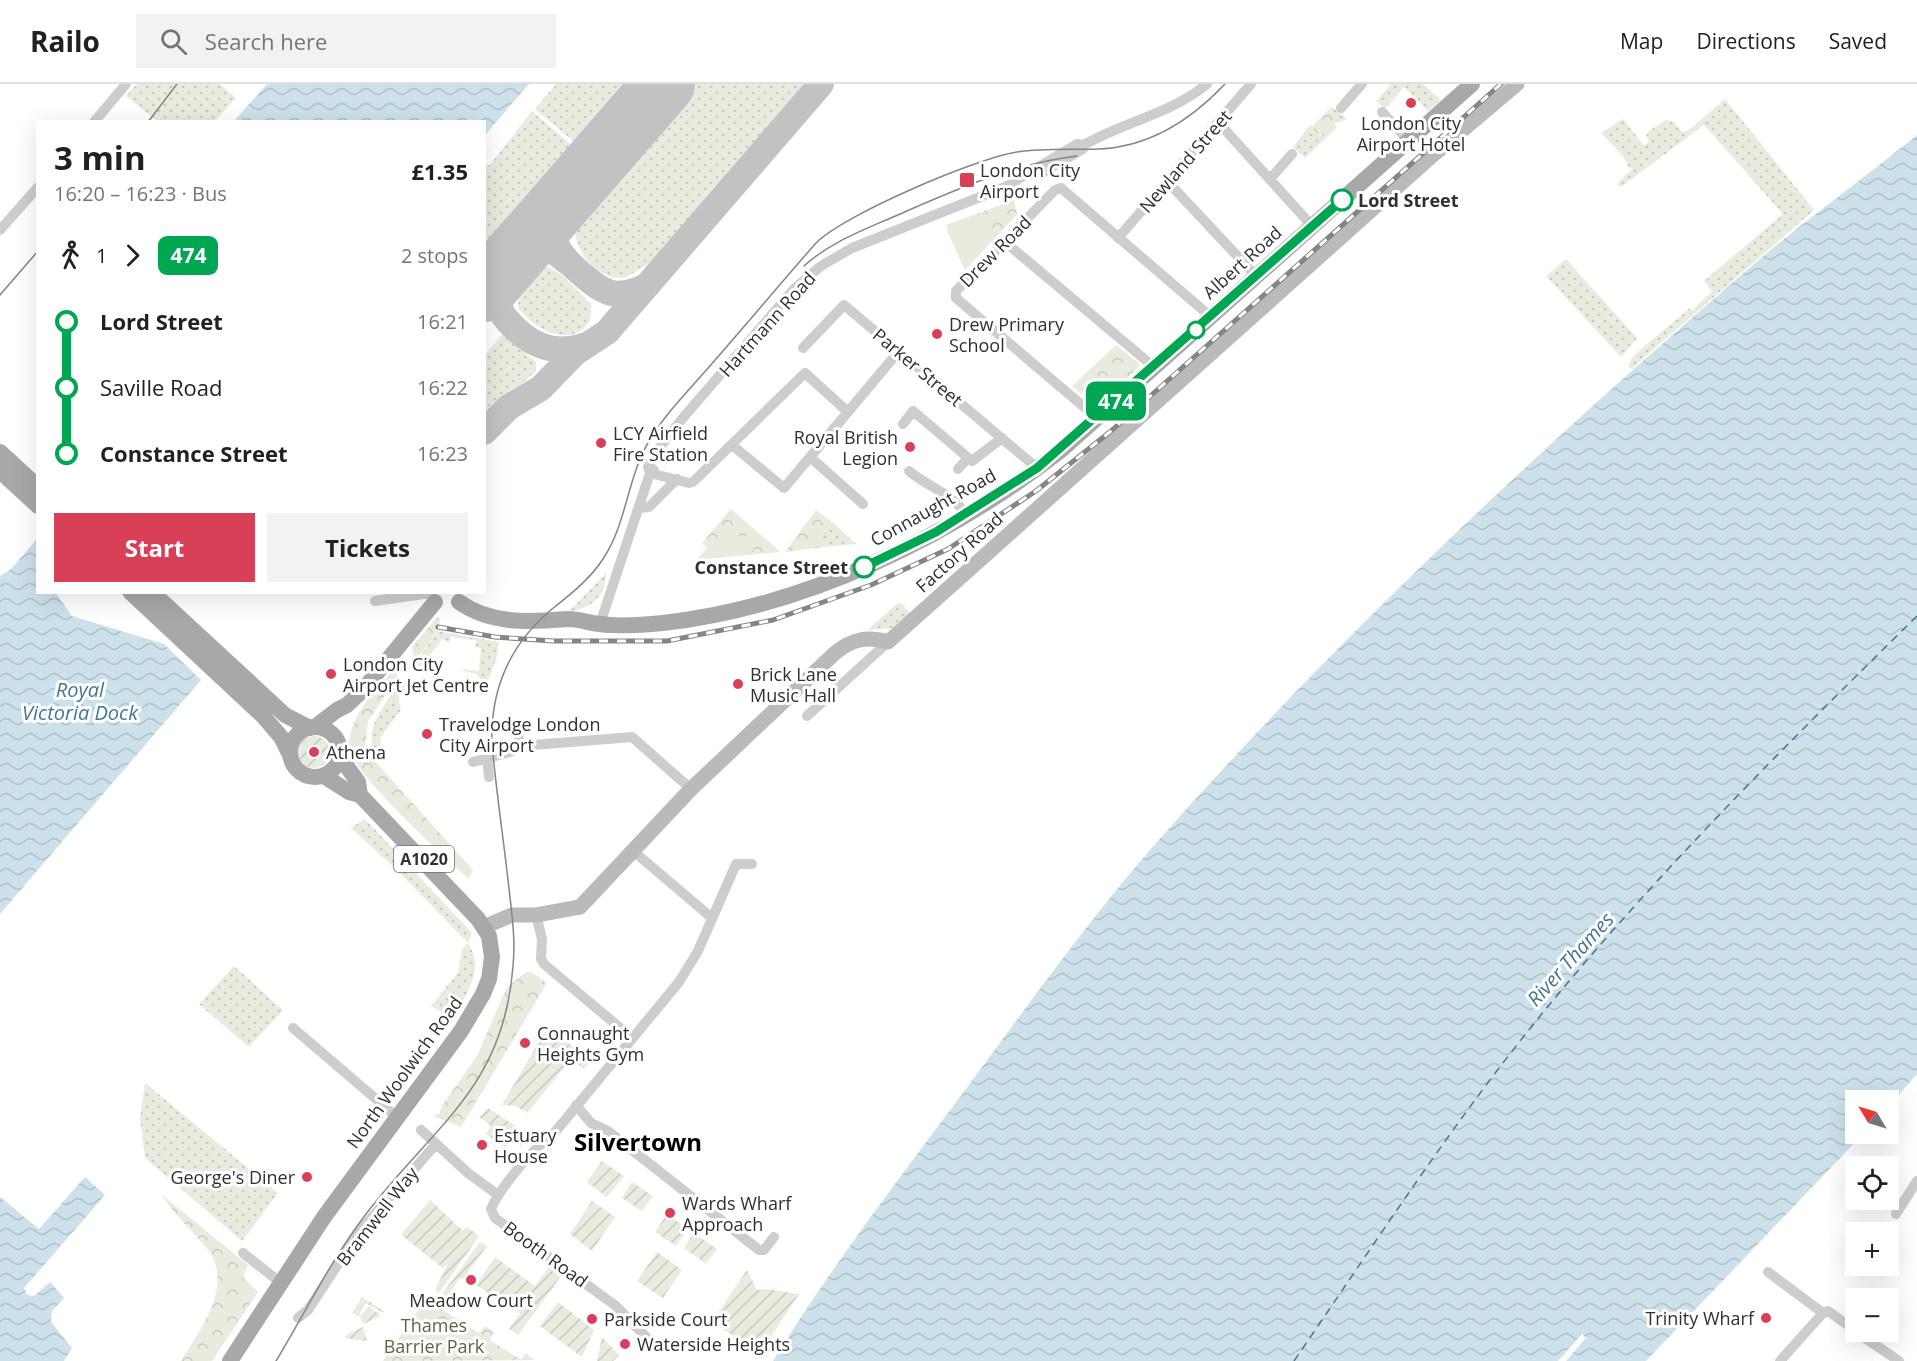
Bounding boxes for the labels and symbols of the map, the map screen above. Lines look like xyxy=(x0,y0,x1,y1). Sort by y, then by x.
marker: London City Airport Hotel xyxy=(1404,96,1418,110)
street label: Newland Street xyxy=(1134,104,1236,218)
place label: London City Airport Hotel xyxy=(1357,111,1465,156)
place label: London City Airport xyxy=(980,158,1081,203)
marker: London City Airport xyxy=(958,171,976,189)
place label: Lord Street xyxy=(1358,188,1459,212)
marker: Lord Street xyxy=(1331,189,1353,211)
street label: Drew Road xyxy=(954,210,1036,292)
street label: Albert Road xyxy=(1197,220,1287,304)
street label: Hartmann Road xyxy=(713,266,821,382)
place label: Drew Primary School xyxy=(949,312,1065,357)
unlabelled marker xyxy=(1187,321,1205,339)
street label: Parker Street xyxy=(868,322,968,412)
marker: Drew Primary School xyxy=(930,327,944,341)
line badge: 474 xyxy=(1082,382,1150,420)
place label: LCY Airfield Fire Station xyxy=(613,421,708,466)
place label: Royal British Legion xyxy=(794,425,898,470)
marker: LCY Airfield Fire Station xyxy=(594,436,608,450)
marker: Royal British Legion xyxy=(903,440,917,454)
street label: Connaught Road xyxy=(866,463,1000,551)
street label: Factory Road xyxy=(910,507,1008,597)
place label: Constance Street xyxy=(695,555,848,579)
marker: Constance Street xyxy=(853,556,875,578)
place label: London City Airport Jet Centre xyxy=(343,652,489,697)
place label: Brick Lane Music Hall xyxy=(750,662,837,707)
marker: London City Airport Jet Centre xyxy=(324,667,338,681)
water label: Royal Victoria Dock xyxy=(22,676,139,726)
marker: Brick Lane Music Hall xyxy=(731,677,745,691)
place label: Travelodge London City Airport xyxy=(439,712,600,757)
marker: Travelodge London City Airport xyxy=(420,727,434,741)
place label: Athena xyxy=(326,740,386,764)
marker: Athena xyxy=(307,745,321,759)
road number: A1020 xyxy=(394,846,454,872)
water label: River Thames xyxy=(1521,906,1620,1012)
street label: North Woolwich Road xyxy=(341,991,467,1153)
place label: Connaught Heights Gym xyxy=(537,1021,644,1066)
marker: Connaught Heights Gym xyxy=(518,1036,532,1050)
north arrow xyxy=(1845,1090,1899,1144)
place label: Estuary House xyxy=(494,1123,557,1168)
district label: Silvertown xyxy=(574,1125,702,1158)
marker: Estuary House xyxy=(475,1138,489,1152)
street label: Bramwell Way xyxy=(331,1161,424,1270)
place label: George's Diner xyxy=(170,1165,296,1189)
marker: George's Diner xyxy=(300,1170,314,1184)
place label: Wards Wharf Approach xyxy=(682,1191,792,1236)
marker: Wards Wharf Approach xyxy=(663,1206,677,1220)
street label: Booth Road xyxy=(499,1215,593,1293)
marker: Meadow Court xyxy=(464,1273,478,1287)
place label: Meadow Court xyxy=(409,1288,533,1312)
place label: Trinity Wharf xyxy=(1645,1306,1755,1330)
place label: Parkside Court xyxy=(604,1307,728,1331)
marker: Trinity Wharf xyxy=(1759,1311,1773,1325)
marker: Parkside Court xyxy=(585,1312,599,1326)
park label: Thames Barrier Park xyxy=(384,1313,485,1358)
place label: Waterside Heights xyxy=(637,1332,790,1356)
marker: Waterside Heights xyxy=(618,1337,632,1351)

